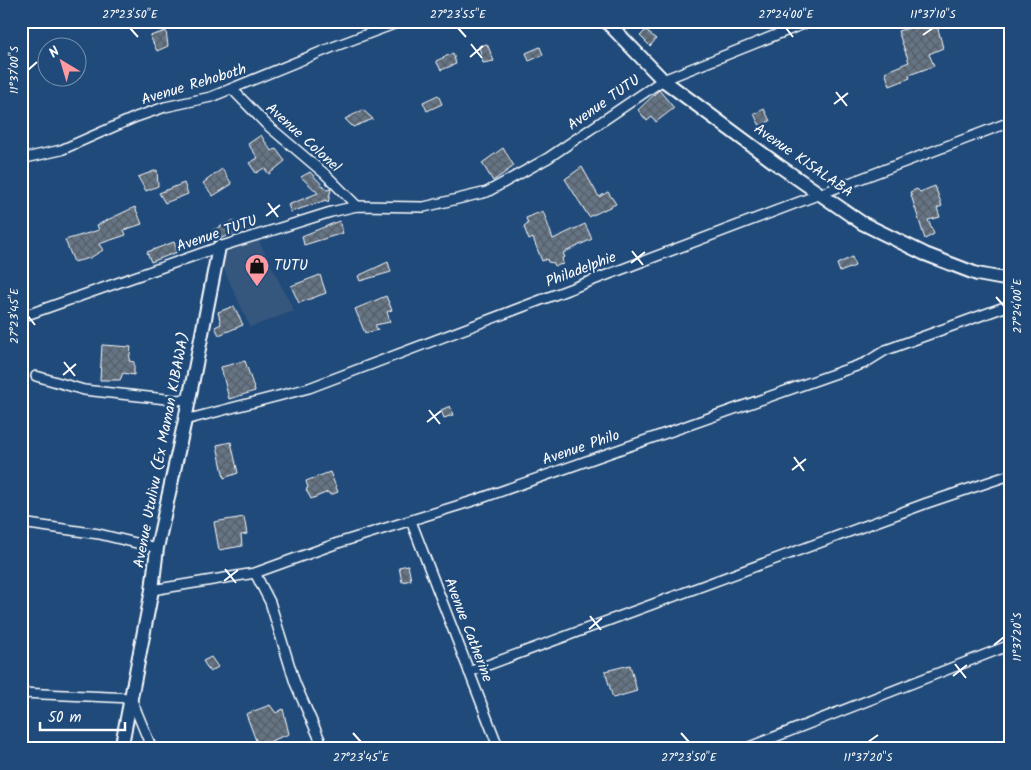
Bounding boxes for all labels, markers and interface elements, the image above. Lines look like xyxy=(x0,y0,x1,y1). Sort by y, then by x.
text: 27°23'50"E xyxy=(102,5,159,24)
text: 27°23'55"E xyxy=(430,5,487,24)
text: 27°24'00"E xyxy=(759,5,814,24)
text: 11°37'10"S xyxy=(910,5,957,24)
north arrow xyxy=(38,38,88,88)
text: N xyxy=(44,41,65,64)
text: 11°37'00"S xyxy=(5,45,24,94)
street label: Avenue Rehoboth xyxy=(138,58,250,112)
street label: Avenue TUTU xyxy=(563,69,645,137)
street label: Avenue Colonel xyxy=(260,97,347,179)
street label: Avenue KISALABA xyxy=(748,118,858,204)
street label: Avenue TUTU xyxy=(173,209,261,259)
street label: Philadelphie xyxy=(542,245,620,294)
shop icon: TUTU xyxy=(244,253,270,287)
place label: TUTU xyxy=(274,254,308,278)
text: 27°24'00"E xyxy=(1008,278,1027,333)
text: 27°23'45"E xyxy=(5,287,24,344)
street label: Avenue Utulivu (Ex Maman KIBAWA) xyxy=(127,330,197,570)
street label: Avenue Philo xyxy=(539,424,623,472)
street label: Avenue Catherine xyxy=(437,574,499,686)
text: 11°37'20"S xyxy=(1008,612,1027,662)
scale bar xyxy=(40,700,125,732)
text: 50 m xyxy=(48,706,82,730)
text: 27°23'45"E xyxy=(333,748,390,767)
text: 27°23'50"E xyxy=(661,748,718,767)
text: 11°37'20"S xyxy=(843,748,893,767)

